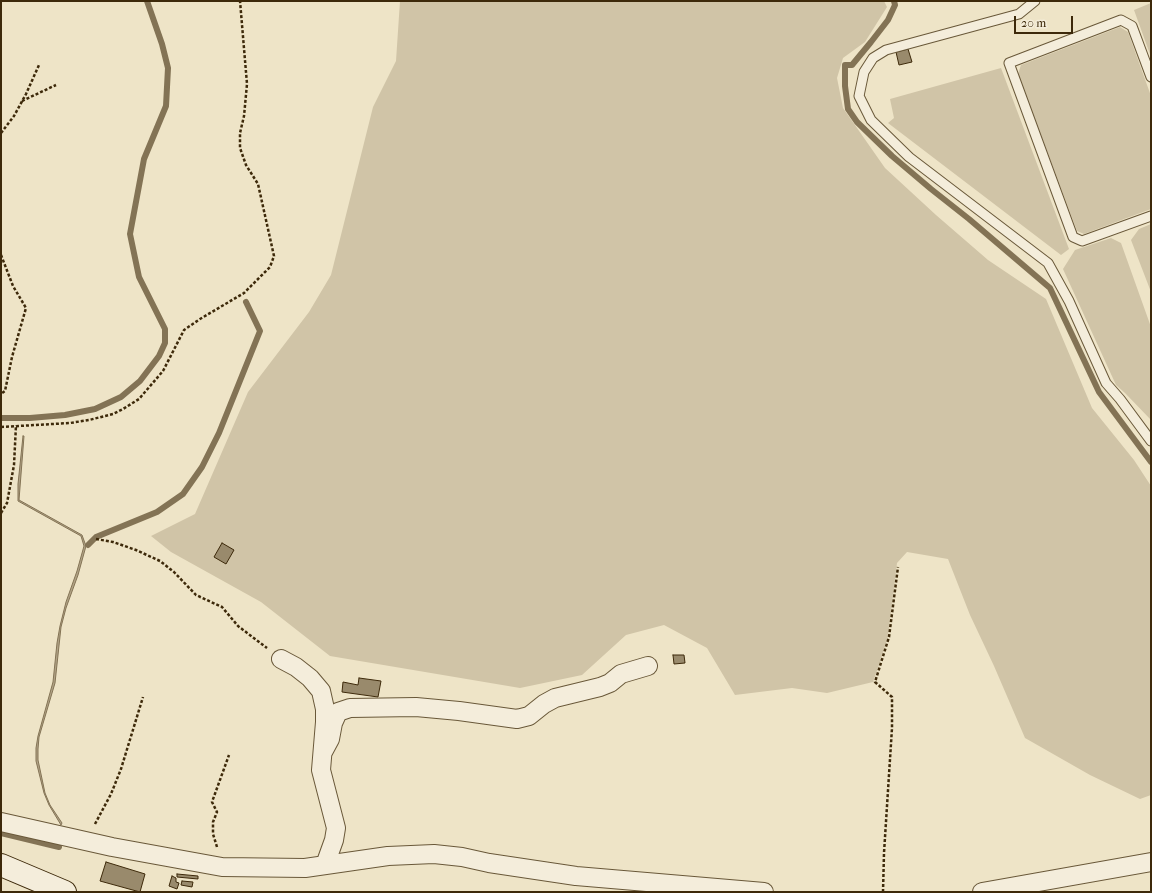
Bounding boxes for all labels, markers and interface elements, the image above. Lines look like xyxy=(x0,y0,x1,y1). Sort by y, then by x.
scale bar xyxy=(1016,8,1075,34)
text: 20 m xyxy=(1021,16,1046,30)

